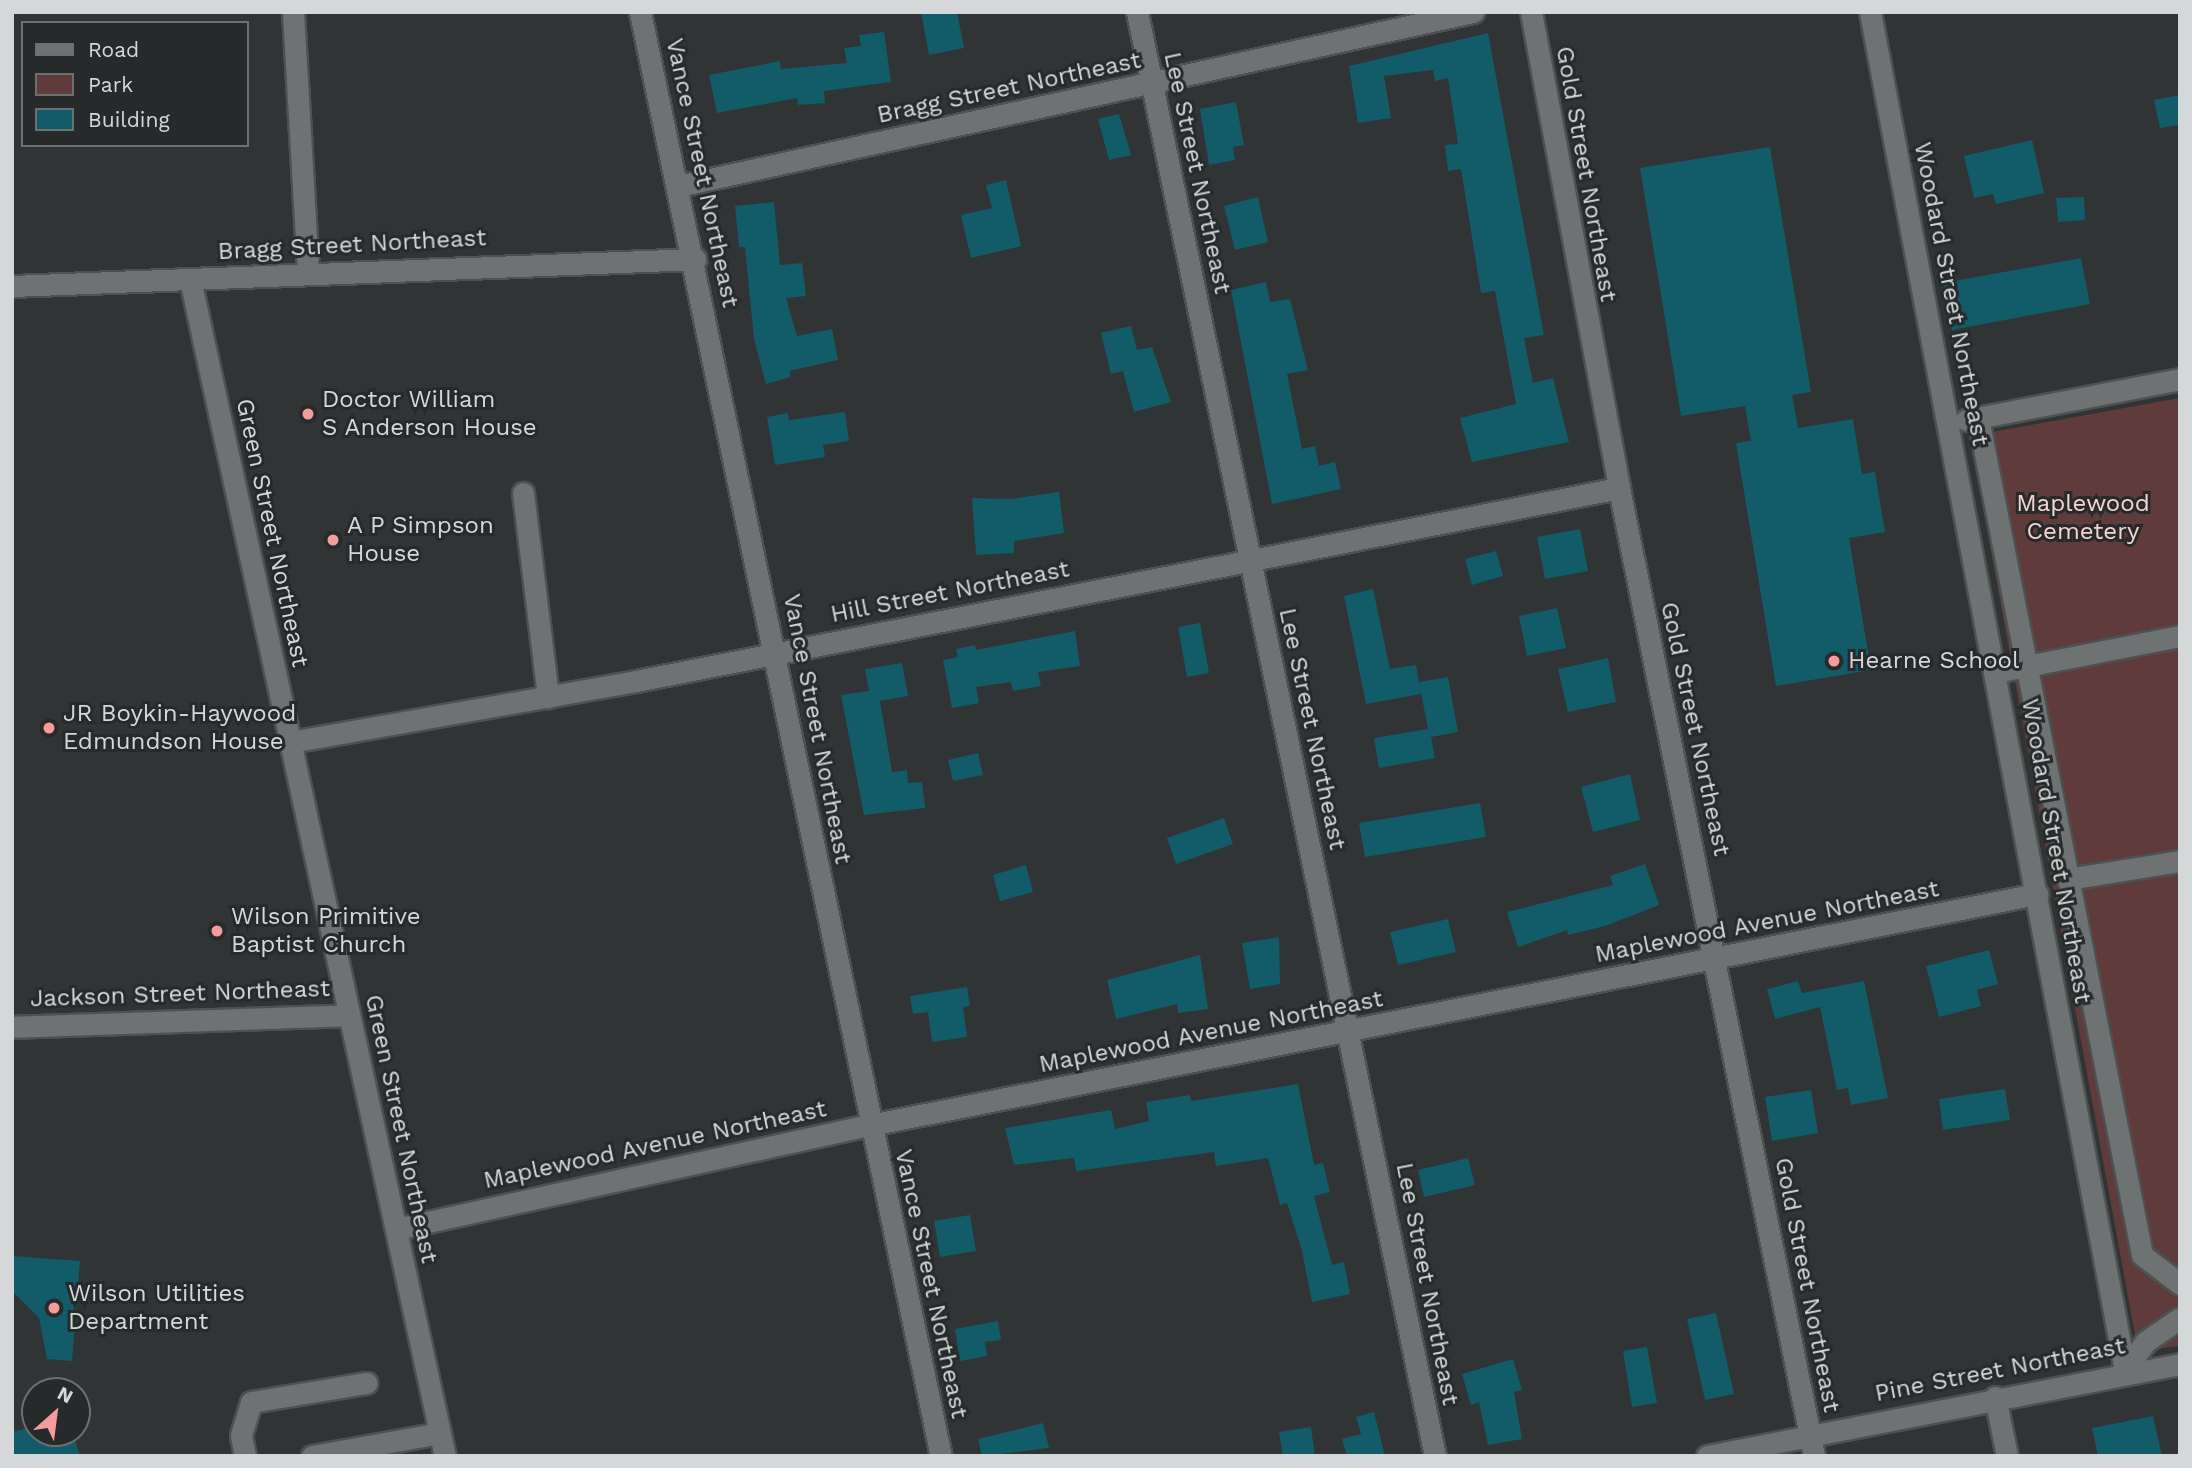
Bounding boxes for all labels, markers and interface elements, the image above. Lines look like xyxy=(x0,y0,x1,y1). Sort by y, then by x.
legend xyxy=(21,21,248,147)
street label: Vance Street Northeast xyxy=(659,36,745,310)
text: Road xyxy=(88,37,139,62)
street label: Gold Street Northeast xyxy=(1549,44,1623,304)
street label: Bragg Street Northeast xyxy=(875,46,1143,130)
street label: Lee Street Northeast xyxy=(1157,50,1237,296)
text: Park xyxy=(88,72,133,97)
text: Building xyxy=(88,107,170,132)
street label: Woodard Street Northeast xyxy=(1907,140,1995,448)
street label: Bragg Street Northeast xyxy=(217,224,487,266)
place label: Doctor William S Anderson House xyxy=(322,386,538,442)
street label: Green Street Northeast xyxy=(229,396,315,670)
marker: Doctor William S Anderson House xyxy=(300,406,316,422)
park label: Maplewood Cemetery xyxy=(2016,490,2150,546)
place label: A P Simpson House xyxy=(347,512,495,568)
marker: A P Simpson House xyxy=(325,532,341,548)
street label: Hill Street Northeast xyxy=(828,555,1072,629)
street label: Vance Street Northeast xyxy=(777,592,857,866)
street label: Gold Street Northeast xyxy=(1654,599,1736,859)
street label: Lee Street Northeast xyxy=(1272,606,1352,852)
place label: Hearne School xyxy=(1848,647,2019,675)
marker: Hearne School xyxy=(1826,653,1842,669)
street label: Woodard Street Northeast xyxy=(2015,697,2097,1005)
place label: JR Boykin-Haywood Edmundson House xyxy=(63,700,296,756)
marker: JR Boykin-Haywood Edmundson House xyxy=(41,720,57,736)
street label: Maplewood Avenue Northeast xyxy=(1592,874,1942,970)
place label: Wilson Primitive Baptist Church xyxy=(231,903,421,959)
marker: Wilson Primitive Baptist Church xyxy=(209,923,225,939)
street label: Jackson Street Northeast xyxy=(30,974,330,1014)
street label: Maplewood Avenue Northeast xyxy=(1036,984,1386,1080)
street label: Green Street Northeast xyxy=(358,992,444,1266)
street label: Maplewood Avenue Northeast xyxy=(481,1094,829,1196)
street label: Vance Street Northeast xyxy=(888,1147,974,1421)
street label: Gold Street Northeast xyxy=(1768,1155,1846,1415)
street label: Lee Street Northeast xyxy=(1389,1160,1465,1408)
place label: Wilson Utilities Department xyxy=(68,1280,245,1336)
marker: Wilson Utilities Department xyxy=(46,1300,62,1316)
street label: Pine Street Northeast xyxy=(1872,1332,2128,1408)
north arrow xyxy=(21,1377,91,1447)
text: N xyxy=(54,1381,77,1408)

